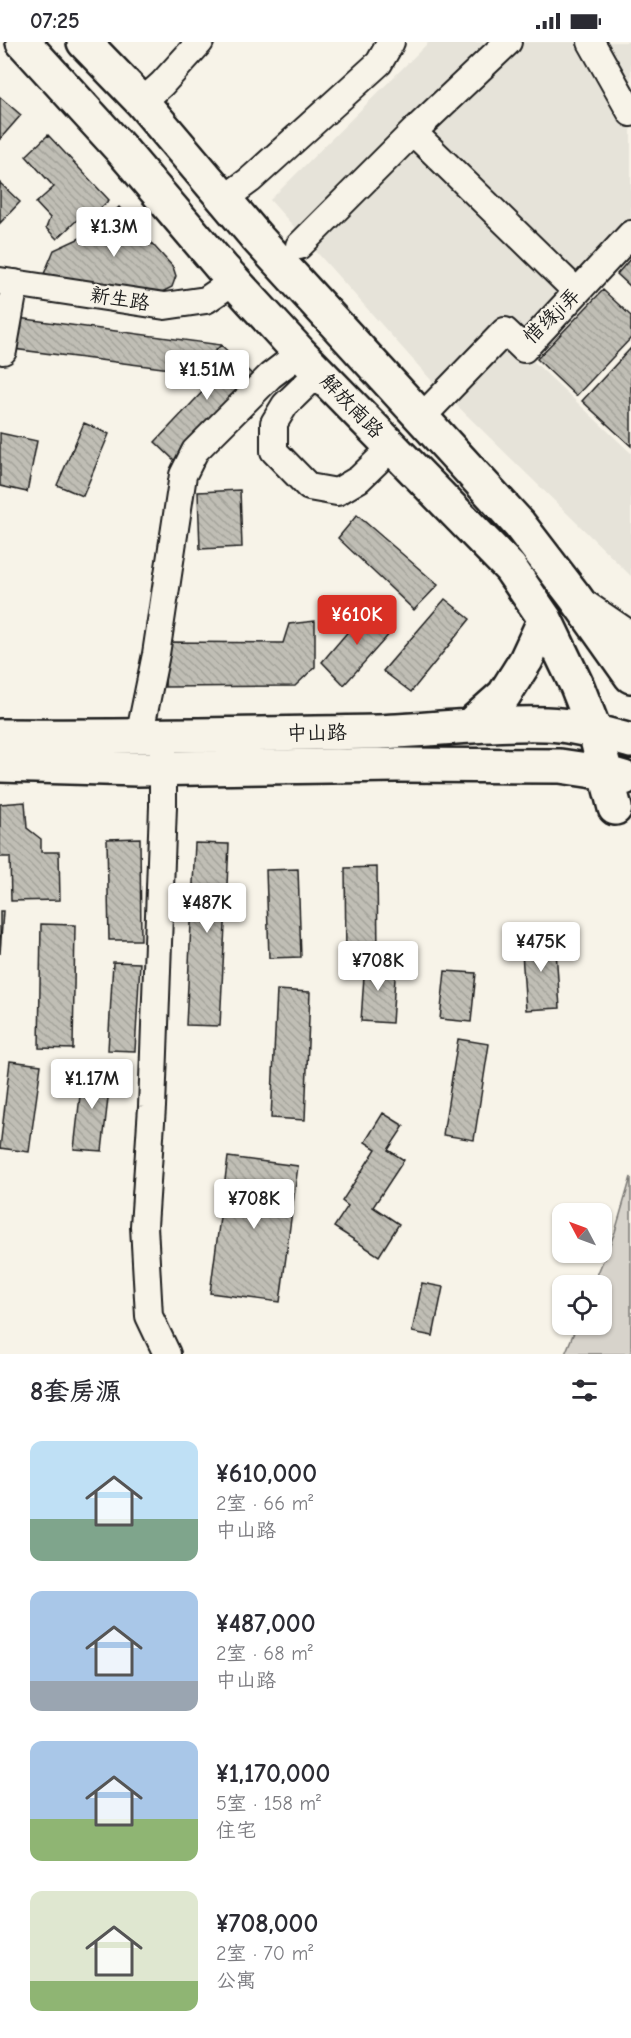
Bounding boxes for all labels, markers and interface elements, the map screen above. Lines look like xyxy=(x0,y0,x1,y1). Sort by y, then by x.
text: 07:25 xyxy=(30,8,80,34)
pin: ¥1.3M xyxy=(72,207,156,258)
text: ¥1.3M xyxy=(90,215,138,238)
street label: 新生路 xyxy=(89,283,152,315)
street label: 惜缘ji弄 xyxy=(519,284,585,348)
pin: ¥1.51M xyxy=(158,350,256,401)
text: ¥1.51M xyxy=(179,358,235,381)
street label: 解放南路 xyxy=(316,369,389,443)
pin: ¥610K xyxy=(315,595,399,646)
text: ¥610K xyxy=(332,603,382,626)
street label: 中山路 xyxy=(287,721,348,745)
pin: ¥487K xyxy=(165,883,249,934)
text: ¥487K xyxy=(182,891,232,914)
pin: ¥475K xyxy=(499,922,583,973)
text: ¥475K xyxy=(516,930,566,953)
pin: ¥708K xyxy=(336,941,420,992)
text: ¥708K xyxy=(352,949,404,972)
pin: ¥1.17M xyxy=(43,1059,141,1110)
text: ¥1.17M xyxy=(65,1067,119,1090)
pin: ¥708K xyxy=(212,1179,296,1230)
text: ¥708K xyxy=(228,1187,280,1210)
north arrow xyxy=(552,1203,612,1263)
map controls xyxy=(552,1203,612,1335)
button: locate xyxy=(552,1275,612,1335)
icon: filters xyxy=(568,1374,601,1407)
text: 8套房源 xyxy=(30,1377,121,1407)
text: ¥610,000 xyxy=(216,1459,317,1489)
icon: home xyxy=(78,1465,150,1537)
text: 2室 · 66 m² xyxy=(216,1492,313,1515)
text: 中山路 xyxy=(216,1519,276,1542)
text: ¥487,000 xyxy=(216,1609,316,1639)
icon: home xyxy=(78,1615,150,1687)
text: 2室 · 68 m² xyxy=(216,1642,313,1665)
text: 中山路 xyxy=(216,1669,276,1692)
text: ¥1,170,000 xyxy=(216,1759,330,1789)
icon: home xyxy=(78,1765,150,1837)
text: 5室 · 158 m² xyxy=(216,1792,321,1815)
text: 住宅 xyxy=(216,1819,256,1842)
text: ¥708,000 xyxy=(216,1909,318,1939)
icon: home xyxy=(78,1915,150,1987)
text: 2室 · 70 m² xyxy=(216,1942,313,1965)
text: 公寓 xyxy=(216,1969,256,1992)

